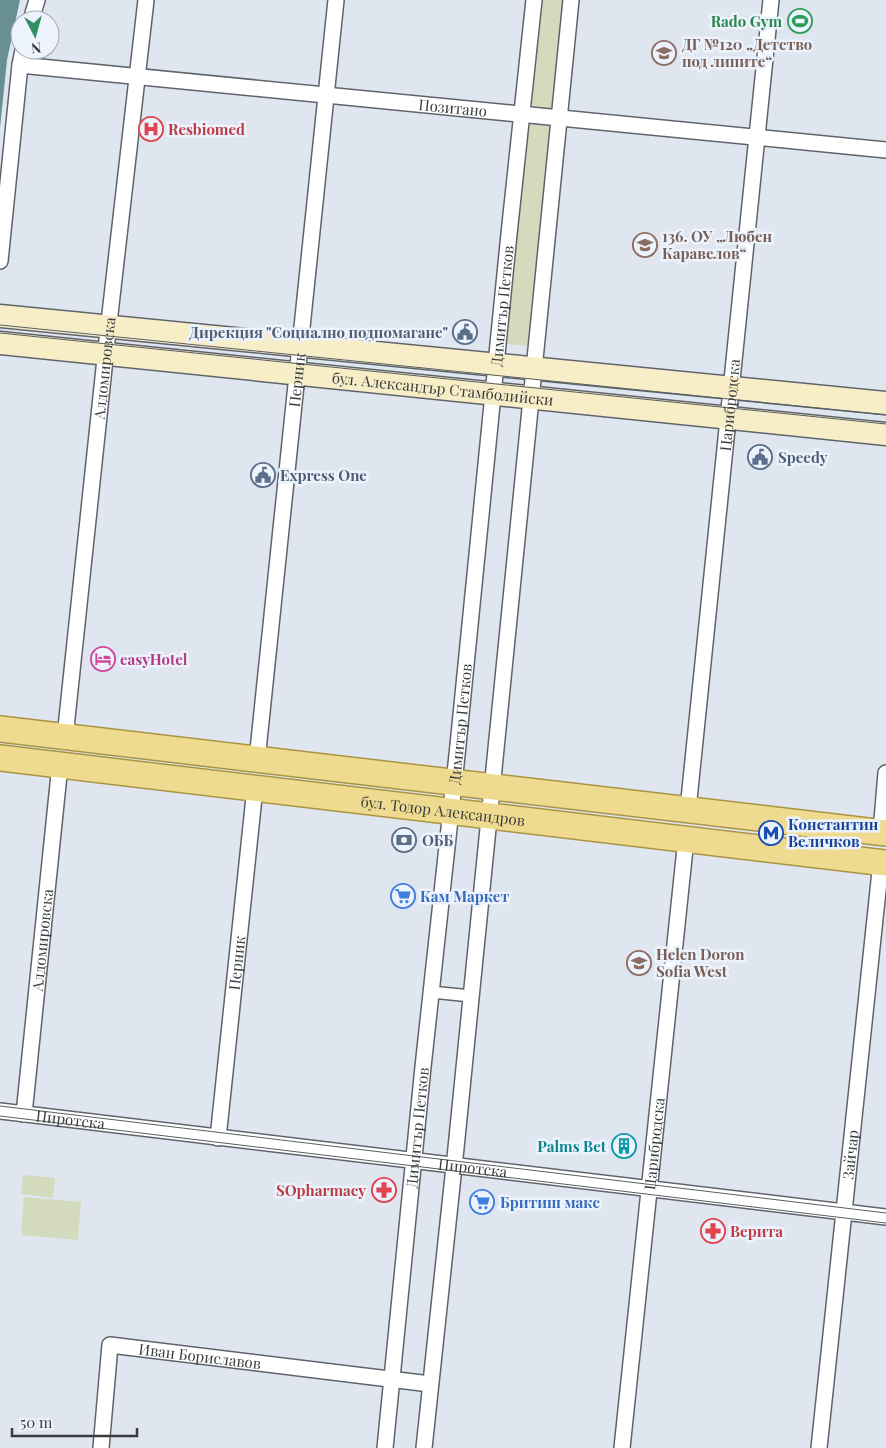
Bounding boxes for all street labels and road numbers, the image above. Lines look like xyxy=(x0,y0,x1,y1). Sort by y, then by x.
street label: Позитано xyxy=(418,94,488,121)
street label: Димитър Петков xyxy=(486,245,518,367)
street label: Алдомировска xyxy=(89,315,120,421)
street label: Перник xyxy=(284,351,309,408)
street label: Царибродска xyxy=(715,358,744,452)
street label: бул. Александър Стамболийски xyxy=(331,367,555,410)
street label: Димитър Петков xyxy=(444,662,476,785)
street label: бул. Тодор Александров xyxy=(360,791,526,830)
street label: Алдомировска xyxy=(27,887,57,993)
street label: Перник xyxy=(224,934,249,991)
street label: Димитър Петков xyxy=(401,1066,433,1189)
street label: Царибродска xyxy=(639,1096,669,1191)
street label: Пиротска xyxy=(35,1105,107,1134)
street label: Зайчар xyxy=(837,1129,863,1180)
street label: Пиротска xyxy=(437,1153,509,1182)
street label: Иван Бориславов xyxy=(138,1339,262,1373)

